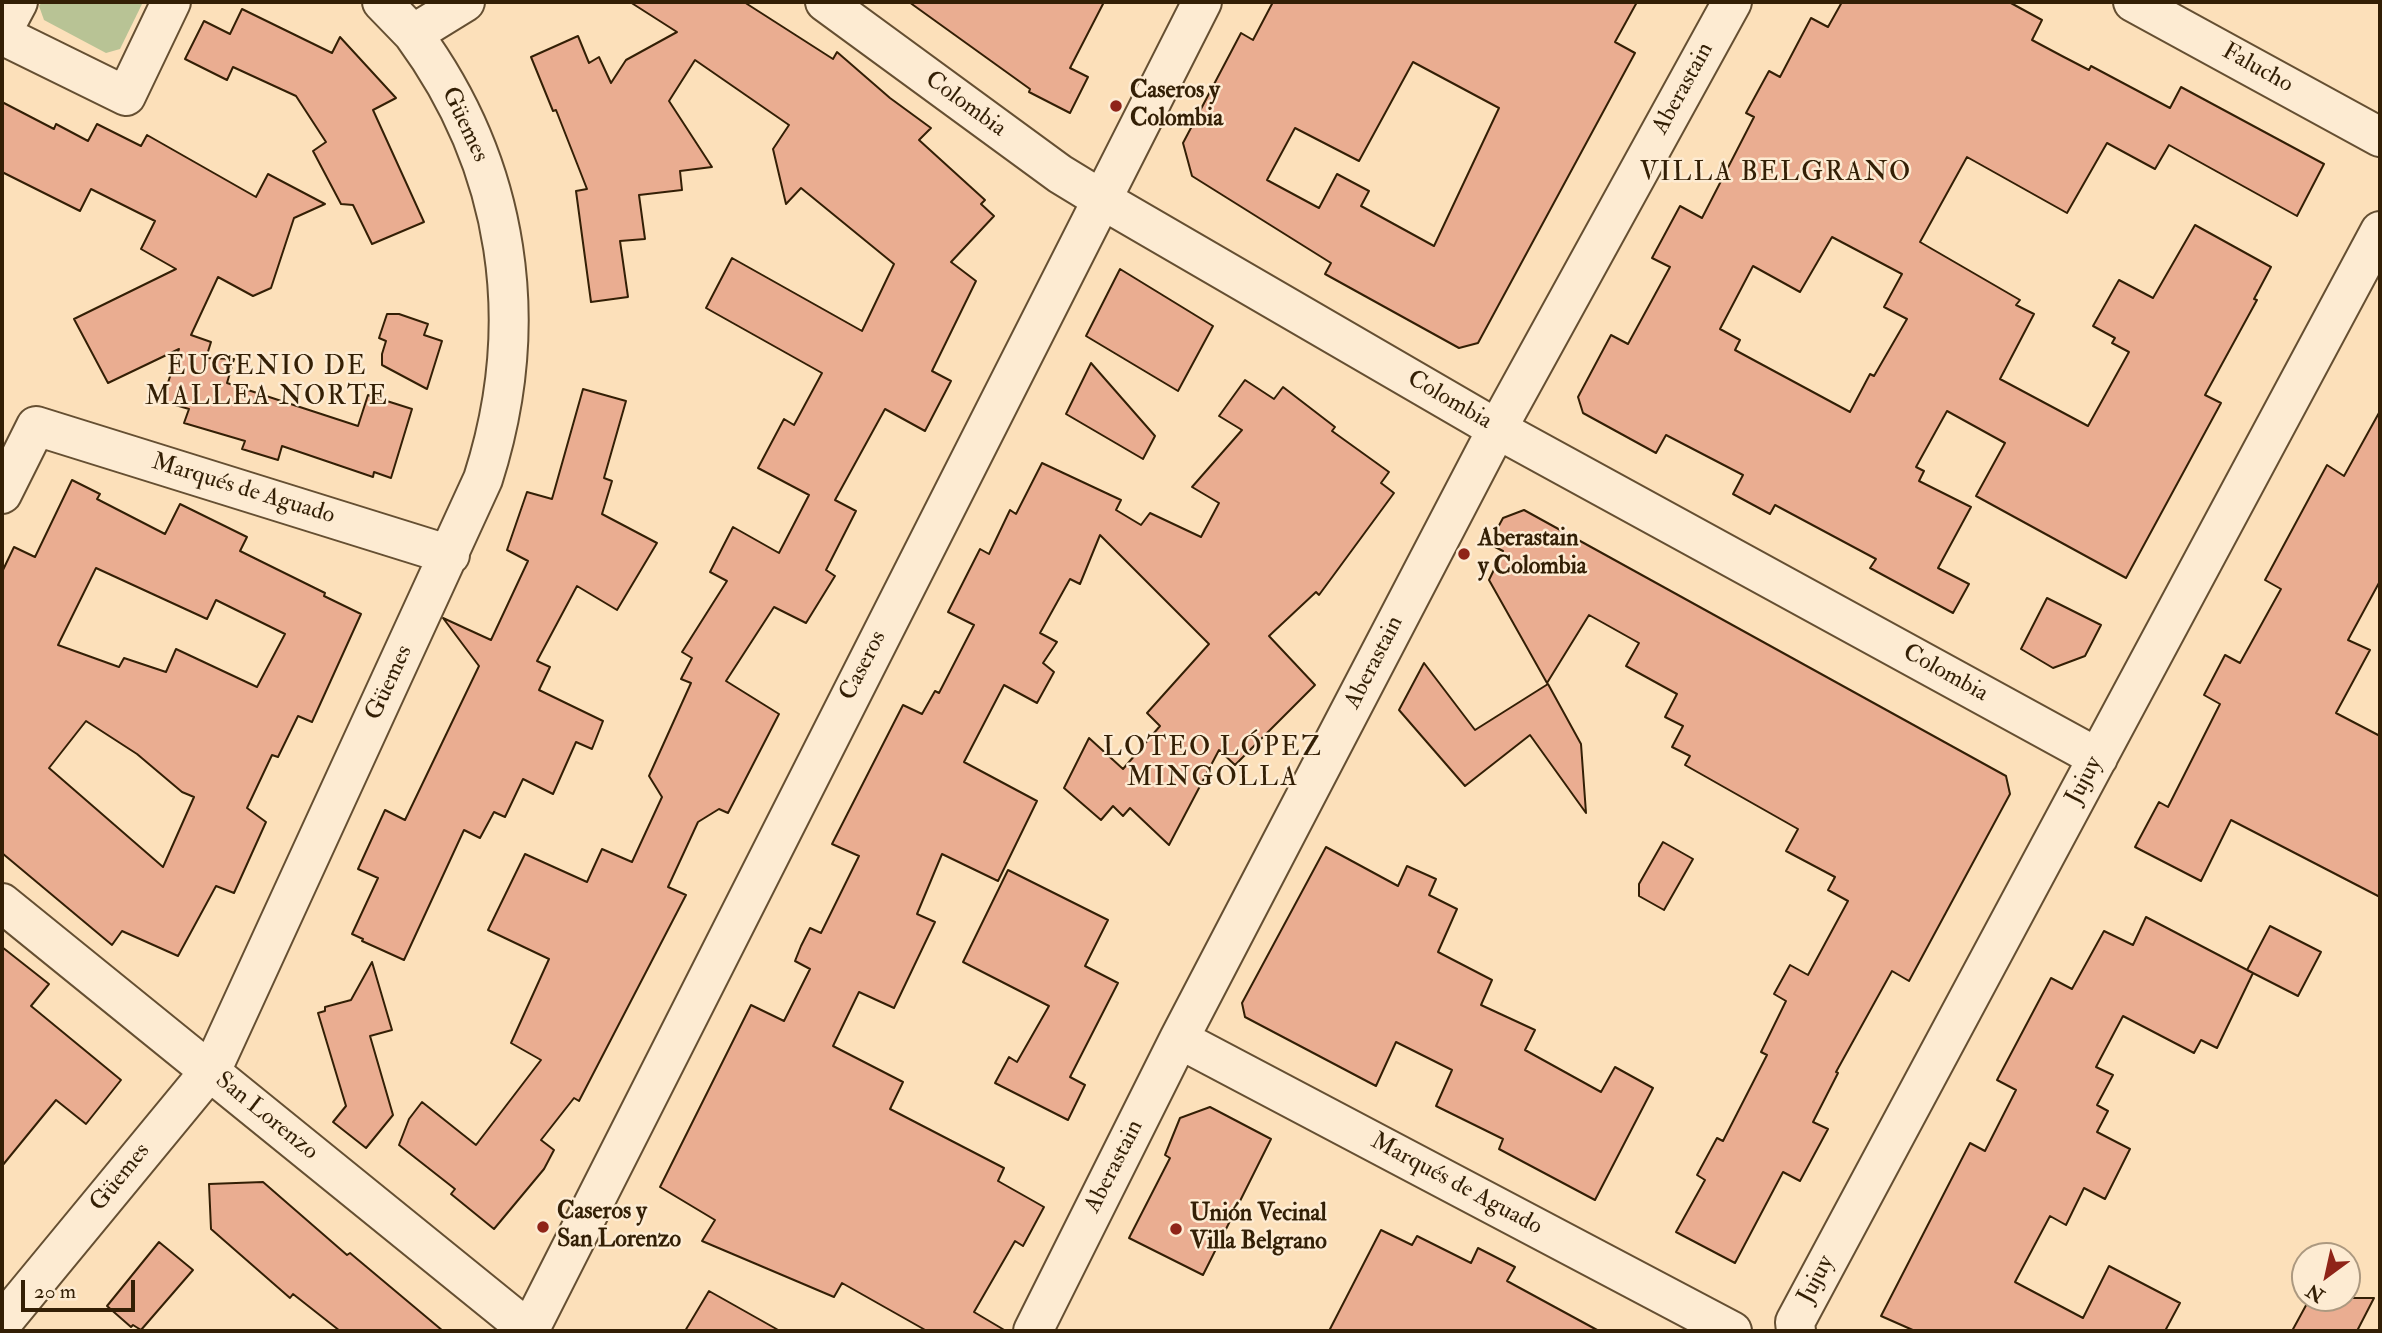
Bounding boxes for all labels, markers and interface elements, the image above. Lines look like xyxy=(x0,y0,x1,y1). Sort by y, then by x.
street label: Aberastain xyxy=(1647,38,1721,140)
street label: Falucho xyxy=(2217,38,2297,100)
street label: Colombia xyxy=(919,66,1011,144)
place label: Caseros y Colombia xyxy=(1130,78,1223,134)
street label: Güemes xyxy=(434,83,494,167)
marker: Caseros y Colombia xyxy=(1108,98,1124,114)
district label: VILLA BELGRANO xyxy=(1642,158,1910,190)
district label: EUGENIO DE MALLEA NORTE xyxy=(147,352,387,414)
street label: Colombia xyxy=(1402,365,1496,437)
street label: Marqués de Aguado xyxy=(148,448,338,532)
place label: Aberastain y Colombia xyxy=(1478,526,1587,582)
marker: Aberastain y Colombia xyxy=(1456,546,1472,562)
street label: Aberastain xyxy=(1339,612,1411,714)
street label: Caseros xyxy=(834,626,894,706)
street label: Colombia xyxy=(1897,639,1993,709)
street label: Güemes xyxy=(360,641,420,725)
district label: LOTEO LÓPEZ MINGOLLA xyxy=(1104,733,1322,794)
street label: Jujuy xyxy=(2061,752,2109,810)
street label: San Lorenzo xyxy=(209,1067,323,1167)
street label: Aberastain xyxy=(1079,1116,1151,1218)
street label: Marqués de Aguado xyxy=(1365,1128,1547,1242)
street label: Güemes xyxy=(85,1138,157,1218)
place label: Caseros y San Lorenzo xyxy=(557,1199,681,1255)
place label: Unión Vecinal Villa Belgrano xyxy=(1190,1201,1327,1257)
marker: Caseros y San Lorenzo xyxy=(535,1219,551,1235)
marker: Unión Vecinal Villa Belgrano xyxy=(1168,1221,1184,1237)
north arrow xyxy=(2291,1242,2361,1312)
street label: Jujuy xyxy=(1793,1251,1841,1309)
scale bar xyxy=(24,1266,138,1310)
text: 20 m xyxy=(34,1278,76,1305)
text: N xyxy=(2302,1278,2329,1308)

